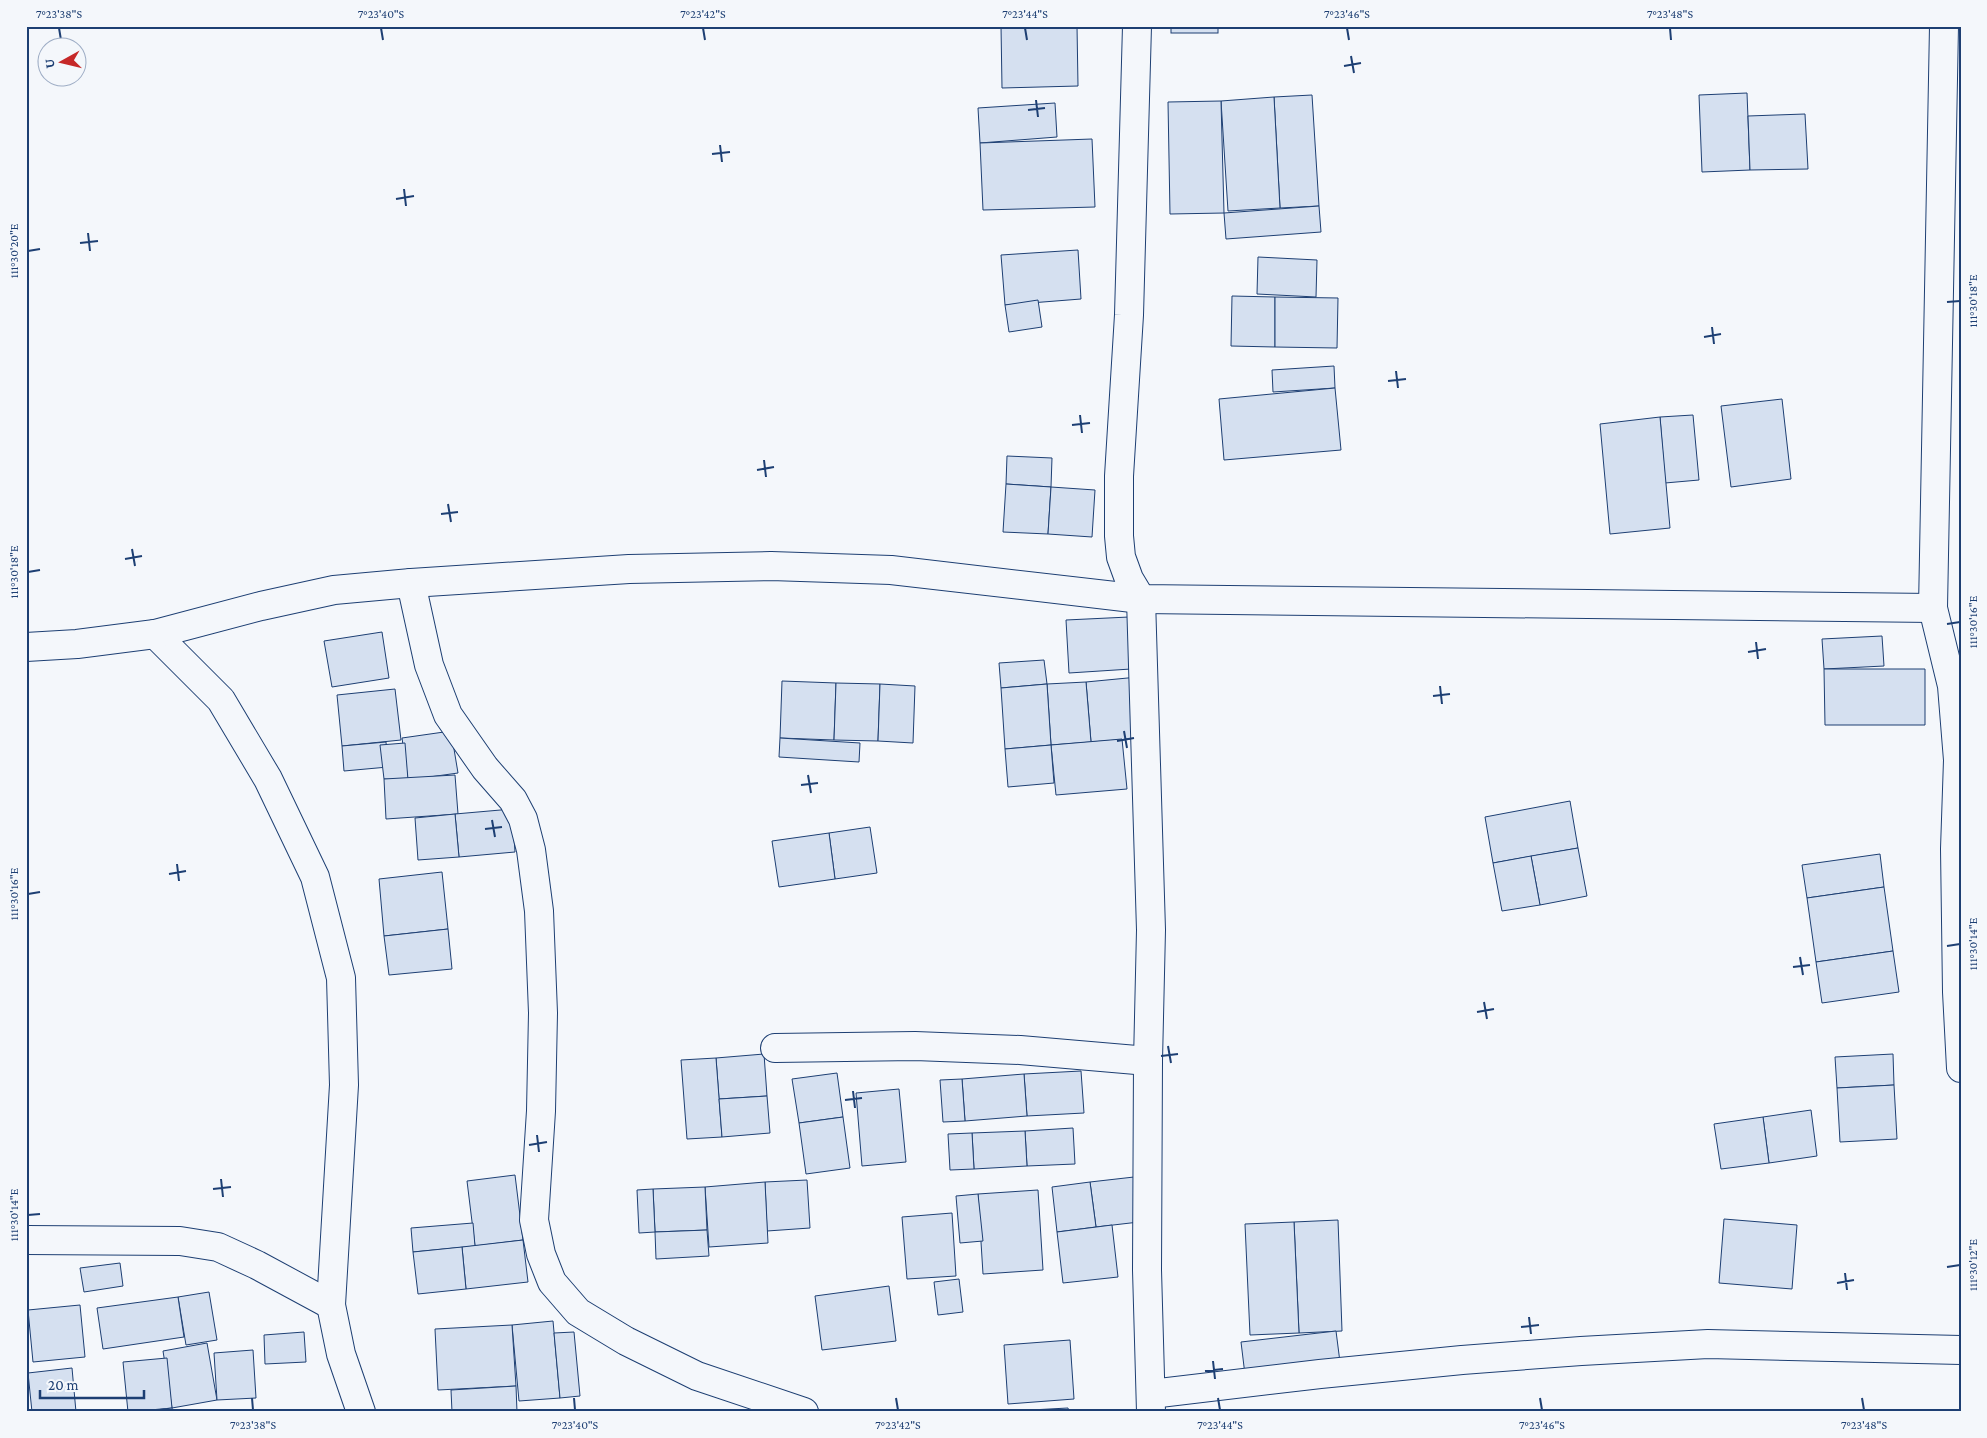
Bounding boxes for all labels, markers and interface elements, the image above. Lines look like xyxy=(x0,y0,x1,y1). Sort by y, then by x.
text: 7°23'38"S xyxy=(36,7,82,21)
text: 7°23'40"S xyxy=(358,7,405,21)
text: 7°23'42"S xyxy=(680,7,726,21)
text: 7°23'44"S xyxy=(1002,7,1048,21)
text: 7°23'46"S xyxy=(1324,7,1370,21)
text: 7°23'48"S xyxy=(1647,7,1693,21)
north arrow xyxy=(38,38,88,88)
text: U xyxy=(40,58,58,70)
text: 111°30'20"E xyxy=(7,223,21,278)
text: 111°30'18"E xyxy=(1966,274,1980,327)
text: 111°30'18"E xyxy=(7,545,21,598)
text: 111°30'16"E xyxy=(1966,595,1980,648)
text: 111°30'16"E xyxy=(7,867,21,920)
text: 111°30'14"E xyxy=(1966,917,1980,970)
text: 111°30'14"E xyxy=(7,1188,21,1241)
text: 111°30'12"E xyxy=(1966,1238,1980,1291)
scale bar xyxy=(40,1368,144,1400)
text: 20 m xyxy=(48,1377,79,1393)
text: 7°23'38"S xyxy=(230,1418,276,1432)
text: 7°23'40"S xyxy=(552,1418,599,1432)
text: 7°23'42"S xyxy=(875,1418,921,1432)
text: 7°23'44"S xyxy=(1197,1418,1243,1432)
text: 7°23'46"S xyxy=(1519,1418,1565,1432)
text: 7°23'48"S xyxy=(1841,1418,1887,1432)

